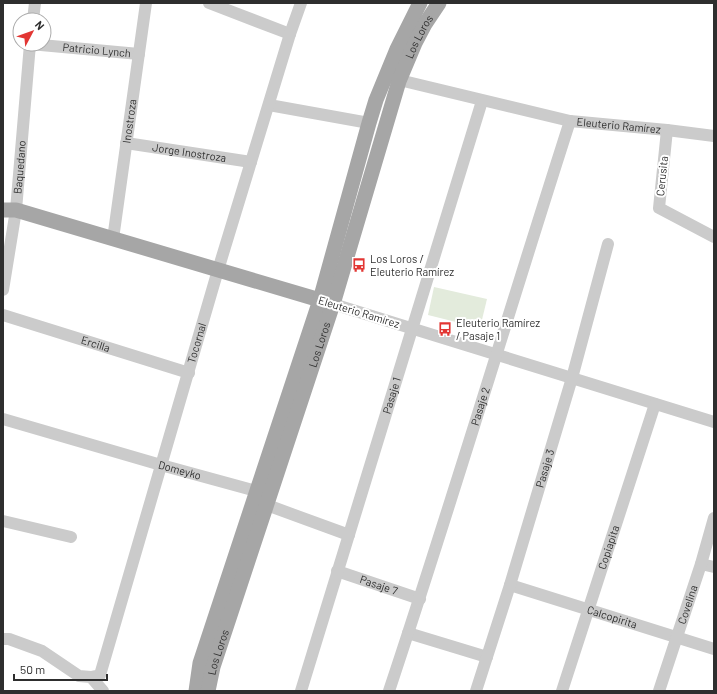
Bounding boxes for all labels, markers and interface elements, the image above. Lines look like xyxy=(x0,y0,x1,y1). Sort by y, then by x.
north arrow xyxy=(12,12,52,52)
street label: Los Loros xyxy=(402,12,435,60)
text: N xyxy=(33,18,47,32)
street label: Patricio Lynch xyxy=(62,40,131,59)
street label: Inostroza xyxy=(119,98,139,144)
street label: Eleuterio Ramírez xyxy=(576,115,661,135)
street label: Baquedano xyxy=(10,140,28,195)
street label: Jorge Inostroza xyxy=(151,140,227,164)
street label: Cerusita xyxy=(653,155,670,197)
place label: Los Loros / Eleuterio Ramírez xyxy=(370,252,454,278)
bus stop icon: Los Loros / Eleuterio Ramírez xyxy=(351,257,367,273)
street label: Eleuterio Ramírez xyxy=(317,293,401,330)
place label: Eleuterio Ramírez / Pasaje 1 xyxy=(456,316,540,342)
street label: Los Loros xyxy=(305,320,333,369)
street label: Tocornal xyxy=(184,321,208,365)
bus stop icon: Eleuterio Ramírez / Pasaje 1 xyxy=(437,321,453,337)
street label: Ercilla xyxy=(80,333,112,354)
street label: Pasaje 1 xyxy=(379,376,403,415)
street label: Pasaje 2 xyxy=(468,385,492,427)
street label: Pasaje 3 xyxy=(533,448,556,489)
street label: Domeyko xyxy=(157,458,203,482)
street label: Copiapita xyxy=(595,523,621,571)
street label: Pasaje 7 xyxy=(358,572,399,597)
street label: Covelina xyxy=(675,583,700,626)
street label: Calcopirita xyxy=(586,603,639,631)
street label: Los Loros xyxy=(204,628,231,676)
scale bar xyxy=(14,656,107,682)
text: 50 m xyxy=(20,662,45,676)

